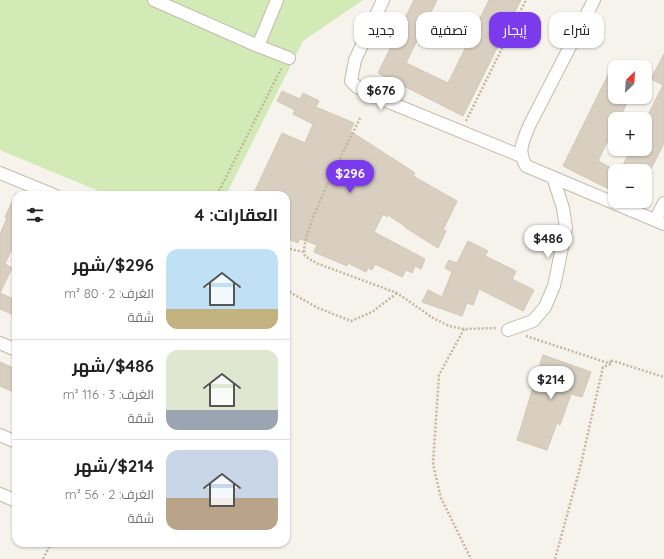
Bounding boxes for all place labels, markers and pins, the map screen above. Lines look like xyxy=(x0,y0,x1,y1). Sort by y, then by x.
pin: $676 xyxy=(357,77,405,111)
pin: $296 xyxy=(326,160,374,194)
pin: $486 xyxy=(524,225,572,259)
pin: $214 xyxy=(527,366,575,400)

